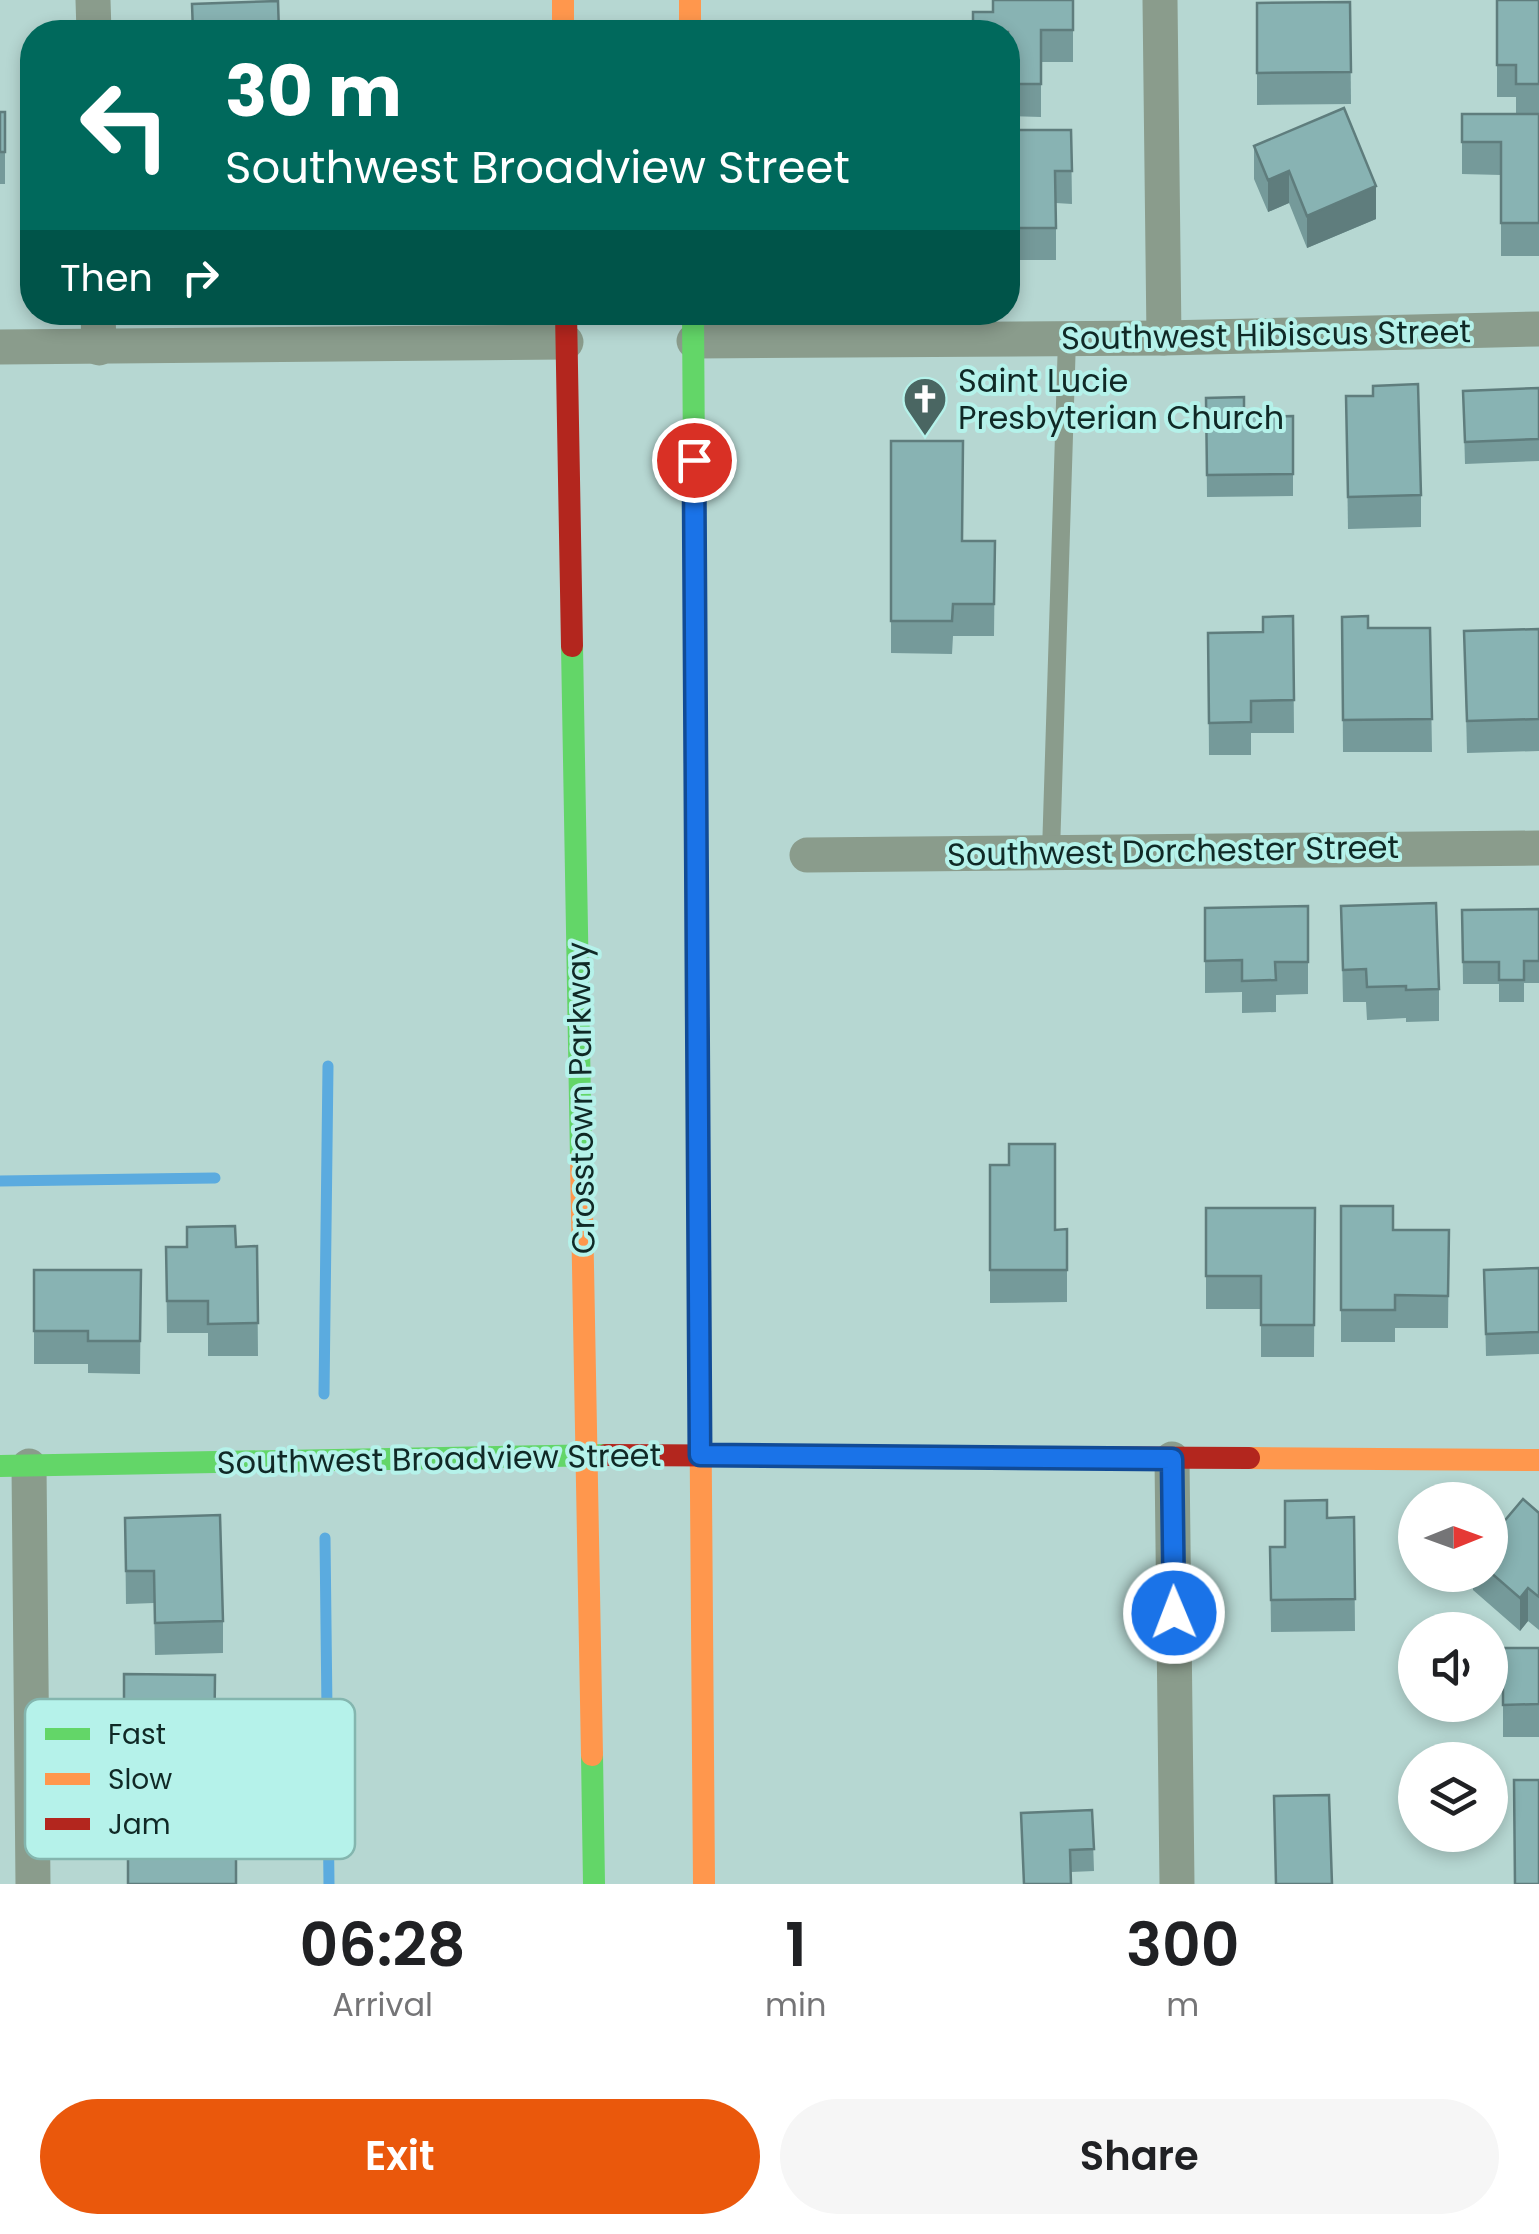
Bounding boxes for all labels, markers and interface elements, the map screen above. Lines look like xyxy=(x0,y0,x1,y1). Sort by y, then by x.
text: 30 m xyxy=(225,42,402,141)
icon: left xyxy=(60,60,190,190)
text: Southwest Broadview Street xyxy=(225,136,850,199)
icon: right xyxy=(173,250,228,305)
text: Then xyxy=(60,251,153,304)
street label: Southwest Hibiscus Street xyxy=(1061,308,1471,361)
place label: Saint Lucie Presbyterian Church xyxy=(958,358,1284,440)
church icon: Saint Lucie Presbyterian Church xyxy=(902,376,948,437)
pin xyxy=(652,418,737,503)
icon: arrive xyxy=(667,433,722,488)
street label: Southwest Dorchester Street xyxy=(947,824,1399,877)
street label: Crosstown Parkway xyxy=(555,941,606,1255)
street label: Southwest Broadview Street xyxy=(216,1432,661,1485)
north arrow xyxy=(1398,1482,1508,1592)
map controls xyxy=(1398,1482,1508,1852)
position arrow xyxy=(1122,1561,1226,1665)
button: sound xyxy=(1398,1612,1508,1722)
legend xyxy=(25,1699,355,1859)
text: Fast xyxy=(108,1715,166,1754)
button: layers xyxy=(1398,1742,1508,1852)
text: Slow xyxy=(108,1760,172,1799)
text: Jam xyxy=(108,1805,171,1844)
text: 06:28 xyxy=(300,1903,466,1987)
text: 1 xyxy=(785,1903,807,1987)
text: 300 xyxy=(1126,1903,1239,1987)
text: Arrival xyxy=(332,1982,433,2027)
text: min xyxy=(765,1982,826,2027)
text: m xyxy=(1166,1982,1199,2027)
button: Exit xyxy=(40,2099,760,2214)
button: Share xyxy=(780,2099,1499,2214)

